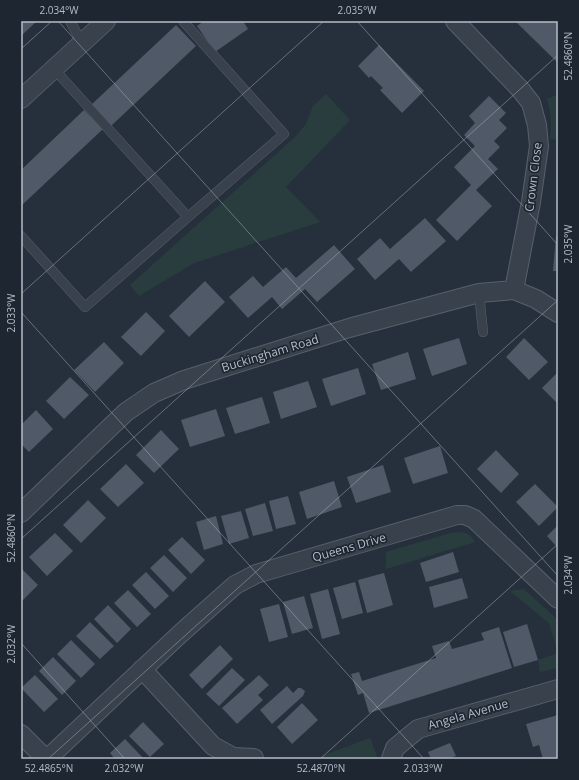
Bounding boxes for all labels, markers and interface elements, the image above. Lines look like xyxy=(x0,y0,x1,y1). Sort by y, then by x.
text: 2.034°W xyxy=(39,3,79,17)
text: 2.035°W xyxy=(337,3,377,17)
text: 52.4860°N xyxy=(561,32,575,80)
street label: Crown Close xyxy=(520,141,546,213)
text: 2.035°W xyxy=(561,224,575,264)
text: 2.033°W xyxy=(4,293,18,333)
street label: Buckingham Road xyxy=(219,330,321,376)
text: 52.4860°N xyxy=(4,514,18,562)
street label: Queens Drive xyxy=(310,528,388,566)
text: 2.034°W xyxy=(561,555,575,595)
text: 2.032°W xyxy=(4,624,18,664)
street label: Angela Avenue xyxy=(426,694,510,734)
text: 52.4865°N xyxy=(25,761,73,775)
text: 2.032°W xyxy=(104,761,144,775)
text: 52.4870°N xyxy=(297,761,345,775)
text: 2.033°W xyxy=(403,761,443,775)

